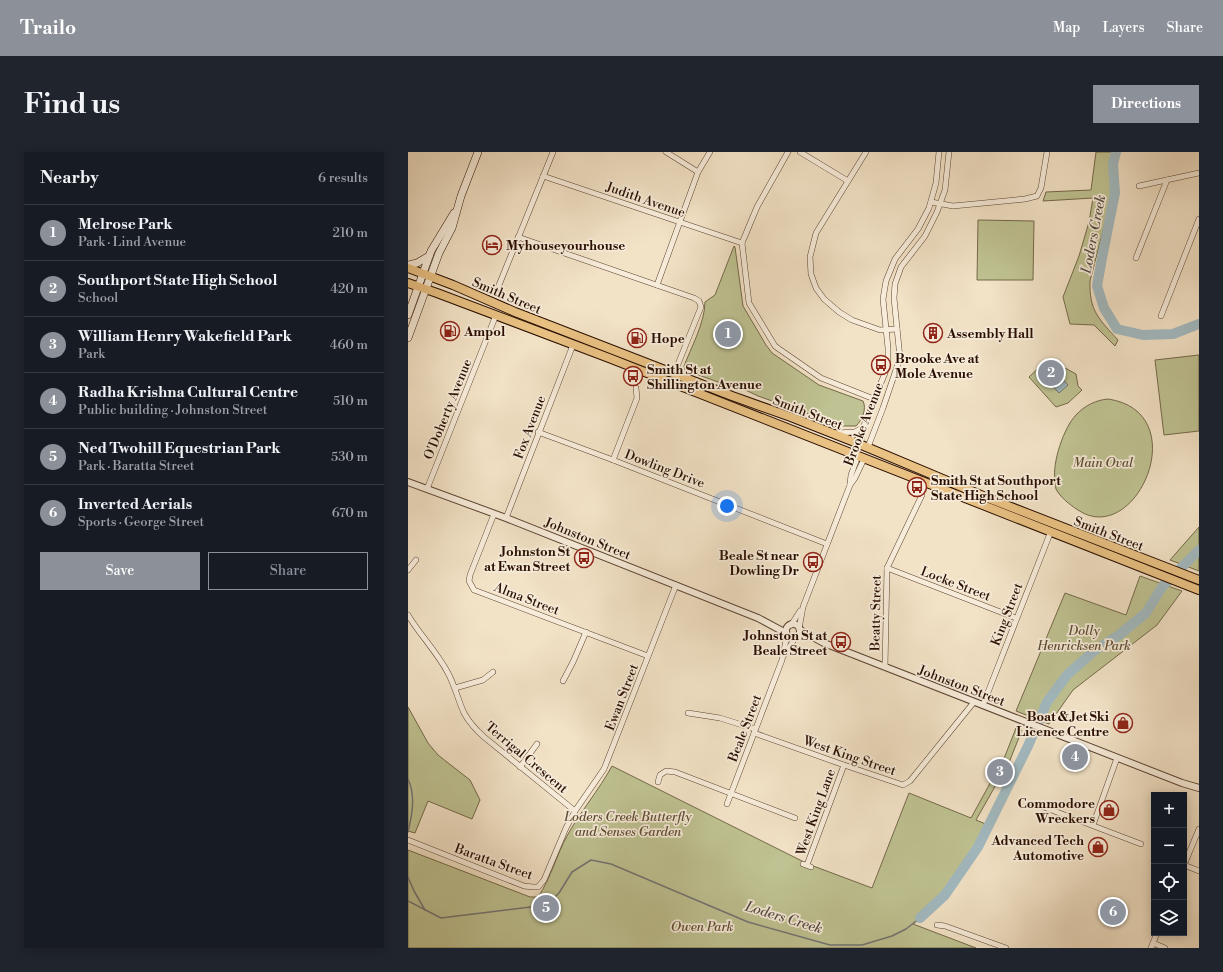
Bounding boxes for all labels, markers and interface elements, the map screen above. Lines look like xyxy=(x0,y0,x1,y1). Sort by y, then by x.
text: Trailo xyxy=(20,16,76,40)
text: Map xyxy=(1053,19,1080,37)
text: Layers xyxy=(1102,19,1145,37)
text: Share xyxy=(1167,19,1203,37)
button: Directions xyxy=(1093,85,1199,123)
text: Find us xyxy=(24,87,120,122)
text: Nearby xyxy=(40,167,99,189)
text: 6 results xyxy=(318,170,368,186)
street label: Judith Avenue xyxy=(603,179,688,221)
water label: Loders Creek xyxy=(1077,193,1110,276)
text: Melrose Park xyxy=(78,215,173,234)
text: 1 xyxy=(50,225,56,241)
text: 210 m xyxy=(333,225,368,241)
text: Park · Lind Avenue xyxy=(78,234,186,250)
hotel icon: Myhouseyourhouse xyxy=(481,234,503,256)
place label: Myhouseyourhouse xyxy=(506,238,625,254)
text: Southport State High School xyxy=(78,271,277,290)
street label: Smith Street xyxy=(470,274,544,318)
text: 2 xyxy=(49,281,57,297)
text: 420 m xyxy=(330,281,368,297)
text: School xyxy=(78,290,118,306)
pin: 1 xyxy=(715,319,741,349)
fuel station icon: Ampol xyxy=(439,320,461,342)
building icon: Assembly Hall xyxy=(922,322,944,344)
place label: Ampol xyxy=(463,324,506,340)
place label: Assembly Hall xyxy=(946,326,1034,342)
text: William Henry Wakefield Park xyxy=(78,327,292,346)
fuel station icon: Hope xyxy=(626,327,648,349)
place label: Hope xyxy=(651,331,685,347)
text: 3 xyxy=(49,337,57,353)
text: 460 m xyxy=(330,337,368,353)
text: Park xyxy=(78,346,105,362)
place label: Brooke Ave at Mole Avenue xyxy=(895,351,980,382)
bus stop icon: Brooke Ave at Mole Avenue xyxy=(870,354,892,376)
street label: O'Doherty Avenue xyxy=(420,356,476,462)
pin: 2 xyxy=(1038,358,1064,388)
place label: Smith St at Shillington Avenue xyxy=(647,362,762,393)
bus stop icon: Smith St at Shillington Avenue xyxy=(622,365,644,387)
street label: Brooke Avenue xyxy=(840,380,887,469)
text: Radha Krishna Cultural Centre xyxy=(78,383,298,402)
street label: Smith Street xyxy=(770,392,845,434)
text: 4 xyxy=(49,393,57,409)
text: 510 m xyxy=(333,393,368,409)
street label: Fox Avenue xyxy=(510,393,550,461)
text: Public building · Johnston Street xyxy=(78,402,267,418)
text: Ned Twohill Equestrian Park xyxy=(78,439,281,458)
street label: Dowling Drive xyxy=(622,446,707,492)
text: 5 xyxy=(49,449,57,465)
text: 530 m xyxy=(331,449,368,465)
park label: Main Oval xyxy=(1073,455,1134,471)
text: Park · Baratta Street xyxy=(78,458,194,474)
place label: Smith St at Southport State High School xyxy=(931,473,1061,504)
bus stop icon: Smith St at Southport State High School xyxy=(906,476,928,498)
text: Inverted Aerials xyxy=(78,495,192,514)
your location xyxy=(717,496,737,516)
text: 6 xyxy=(49,505,57,521)
text: 670 m xyxy=(332,505,368,521)
street label: Smith Street xyxy=(1071,513,1146,555)
text: Sports · George Street xyxy=(78,514,204,530)
street label: Johnston Street xyxy=(541,514,633,564)
place label: Johnston St at Ewan Street xyxy=(484,544,570,575)
bus stop icon: Johnston St at Ewan Street xyxy=(573,547,595,569)
place label: Beale St near Dowling Dr xyxy=(719,548,799,579)
bus stop icon: Beale St near Dowling Dr xyxy=(802,551,824,573)
button: Save xyxy=(40,552,200,590)
button: Share xyxy=(208,552,368,590)
street label: Locke Street xyxy=(918,563,993,605)
street label: Beatty Street xyxy=(867,575,885,652)
street label: Alma Street xyxy=(491,579,562,619)
street label: King Street xyxy=(988,580,1026,648)
park label: Dolly Henricksen Park xyxy=(1036,623,1131,654)
place label: Johnston St at Beale Street xyxy=(742,628,827,659)
bus stop icon: Johnston St at Beale Street xyxy=(830,631,852,653)
street label: Ewan Street xyxy=(602,661,642,733)
street label: Johnston Street xyxy=(915,662,1008,710)
street label: Beale Street xyxy=(724,692,765,765)
place label: Boat & Jet Ski Licence Centre xyxy=(1016,709,1109,740)
shop icon: Boat & Jet Ski Licence Centre xyxy=(1112,712,1134,734)
street label: Terrigal Crescent xyxy=(482,719,571,797)
street label: West King Street xyxy=(800,732,898,779)
pin: 4 xyxy=(1062,742,1088,772)
pin: 3 xyxy=(987,757,1013,787)
street label: West King Lane xyxy=(793,766,839,859)
map controls xyxy=(1151,792,1187,936)
button: + xyxy=(1151,792,1187,828)
place label: Commodore Wreckers xyxy=(1017,796,1095,827)
shop icon: Commodore Wreckers xyxy=(1098,799,1120,821)
park label: Loders Creek Butterfly and Senses Garden xyxy=(563,809,692,840)
button: − xyxy=(1151,828,1187,864)
place label: Advanced Tech Automotive xyxy=(990,833,1084,864)
shop icon: Advanced Tech Automotive xyxy=(1087,836,1109,858)
street label: Baratta Street xyxy=(452,840,535,884)
button: locate xyxy=(1151,864,1187,900)
pin: 5 xyxy=(533,893,559,923)
water label: Loders Creek xyxy=(742,897,824,938)
pin: 6 xyxy=(1100,897,1126,927)
button: layers xyxy=(1151,900,1187,936)
park label: Owen Park xyxy=(671,919,734,935)

